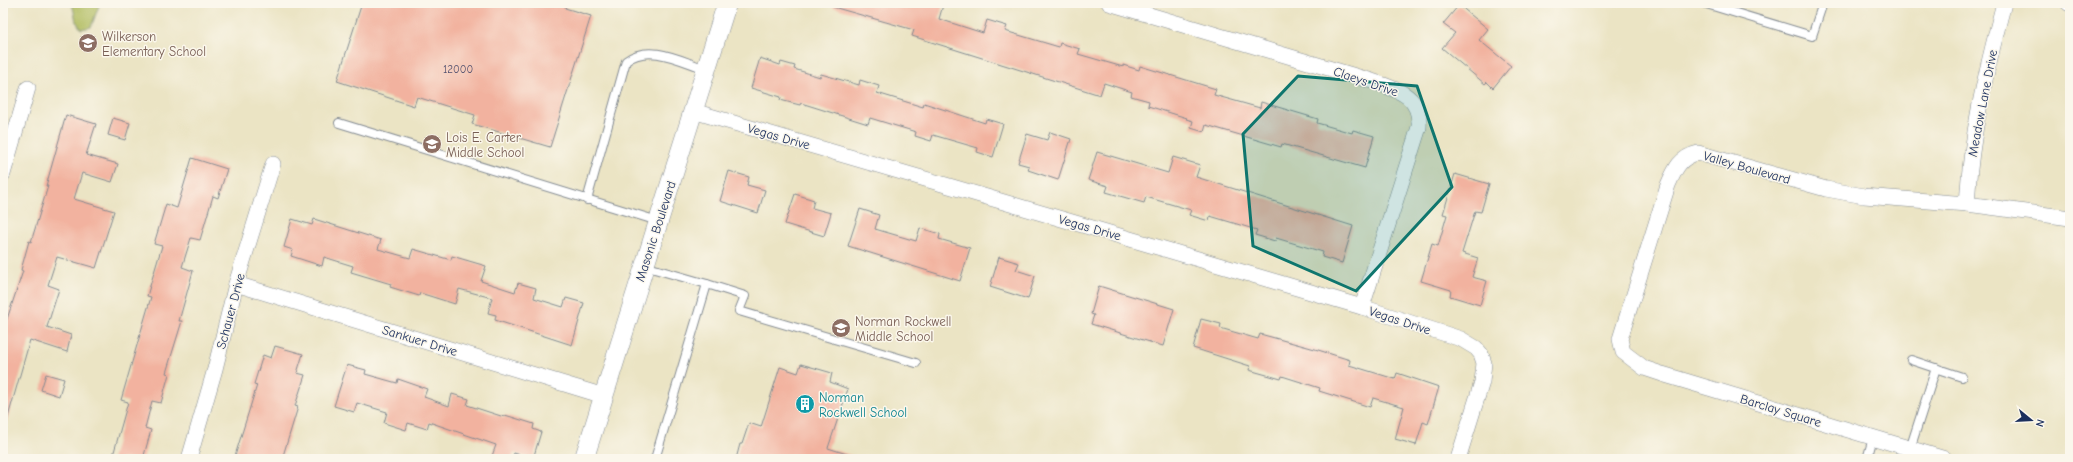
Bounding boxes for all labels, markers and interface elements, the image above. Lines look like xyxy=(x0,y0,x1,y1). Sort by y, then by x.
place label: Wilkerson Elementary School xyxy=(102,29,206,59)
school or university icon: Wilkerson Elementary School xyxy=(77,32,99,54)
street label: Meadow Lane Drive xyxy=(1965,48,2000,158)
house number: 12000 xyxy=(443,63,473,76)
street label: Claeys Drive xyxy=(1331,63,1401,100)
street label: Vegas Drive xyxy=(746,120,812,153)
place label: Lois E. Carter Middle School xyxy=(446,130,524,160)
school or university icon: Lois E. Carter Middle School xyxy=(421,133,443,155)
street label: Valley Boulevard xyxy=(1702,148,1792,187)
street label: Masonic Boulevard xyxy=(632,179,679,283)
street label: Vegas Drive xyxy=(1057,211,1123,244)
street label: Schauer Drive xyxy=(213,271,248,351)
street label: Vegas Drive xyxy=(1367,303,1433,338)
place label: Norman Rockwell Middle School xyxy=(855,314,951,344)
school or university icon: Norman Rockwell Middle School xyxy=(830,317,852,339)
street label: Sankuer Drive xyxy=(380,322,460,359)
place label: Norman Rockwell School xyxy=(819,390,907,420)
street label: Barclay Square xyxy=(1738,391,1824,430)
building icon: Norman Rockwell School xyxy=(794,393,816,415)
north arrow xyxy=(2011,400,2051,440)
text: N xyxy=(2033,418,2047,428)

